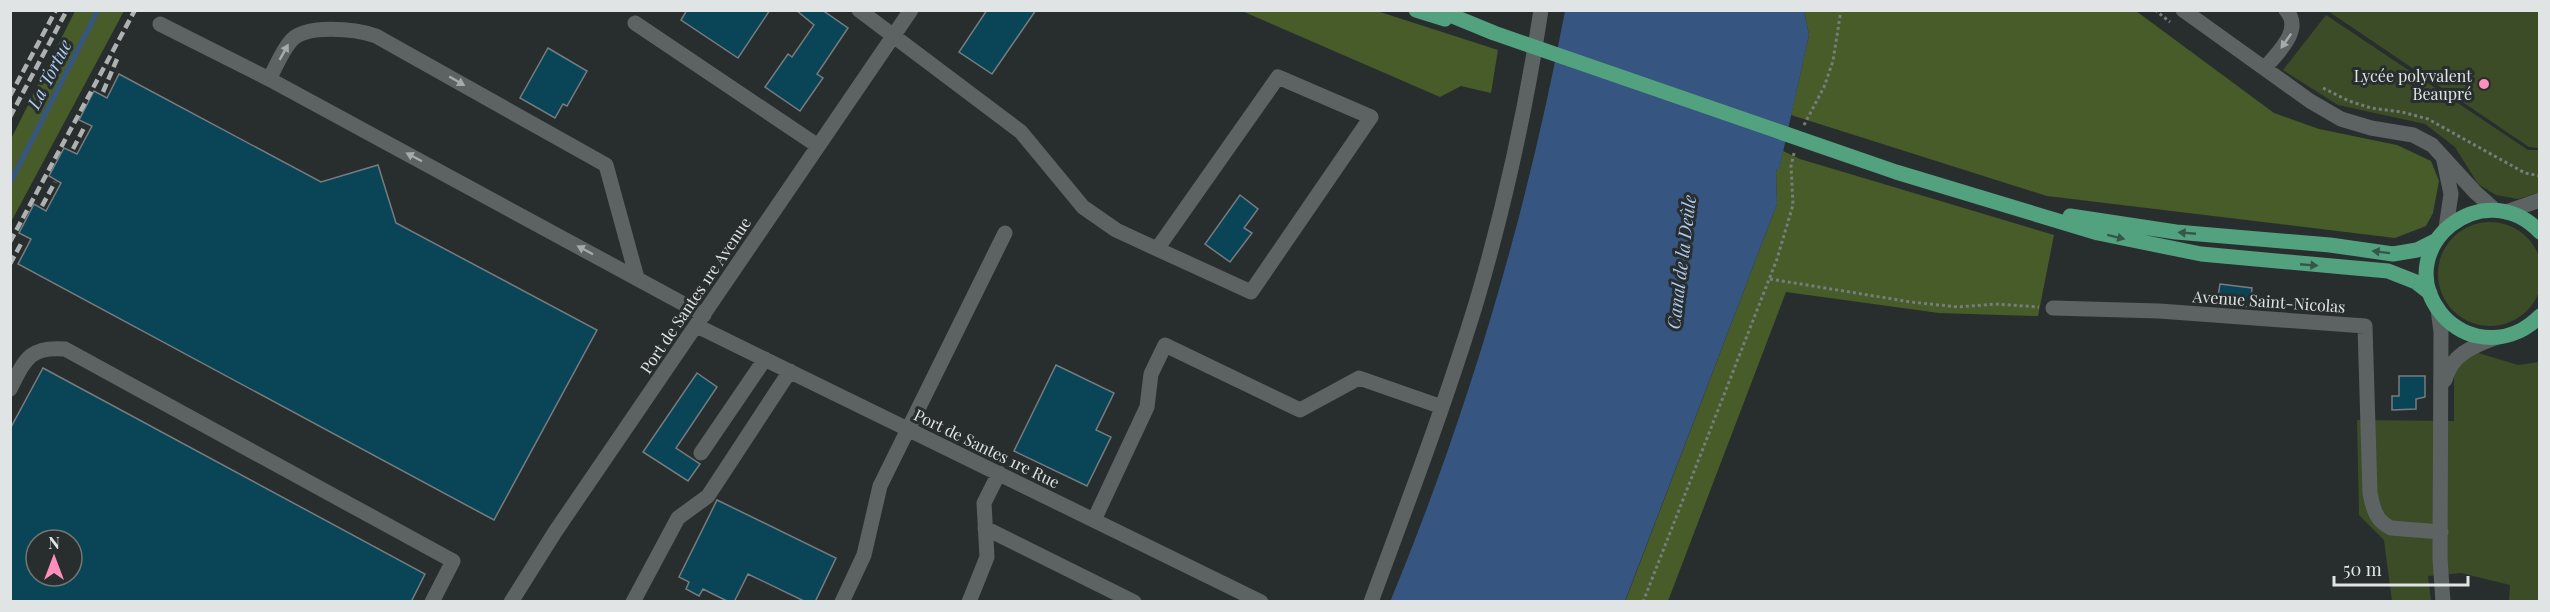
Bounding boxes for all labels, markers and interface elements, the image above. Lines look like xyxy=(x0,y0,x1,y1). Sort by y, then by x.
one-way arrow xyxy=(2281,33,2292,49)
water label: La Tortue xyxy=(21,35,77,114)
one-way arrow xyxy=(279,44,289,61)
place label: Lycée polyvalent Beaupré xyxy=(2354,65,2472,104)
one-way arrow xyxy=(449,76,466,86)
marker: Lycée polyvalent Beaupré xyxy=(2477,77,2491,91)
one-way arrow xyxy=(405,152,422,162)
water label: Canal de la Deûle xyxy=(1661,193,1701,330)
street label: Port de Santes 1re Avenue xyxy=(635,213,755,377)
one-way arrow xyxy=(2178,228,2197,237)
one-way arrow xyxy=(2107,233,2125,243)
one-way arrow xyxy=(577,245,594,255)
one-way arrow xyxy=(2372,247,2391,257)
one-way arrow xyxy=(2299,260,2318,270)
street label: Avenue Saint-Nicolas xyxy=(2191,285,2346,317)
street label: Port de Santes 1re Rue xyxy=(911,404,1063,492)
north arrow xyxy=(24,528,84,588)
text: N xyxy=(48,532,60,553)
scale bar xyxy=(2334,549,2468,587)
text: 50 m xyxy=(2343,557,2382,581)

